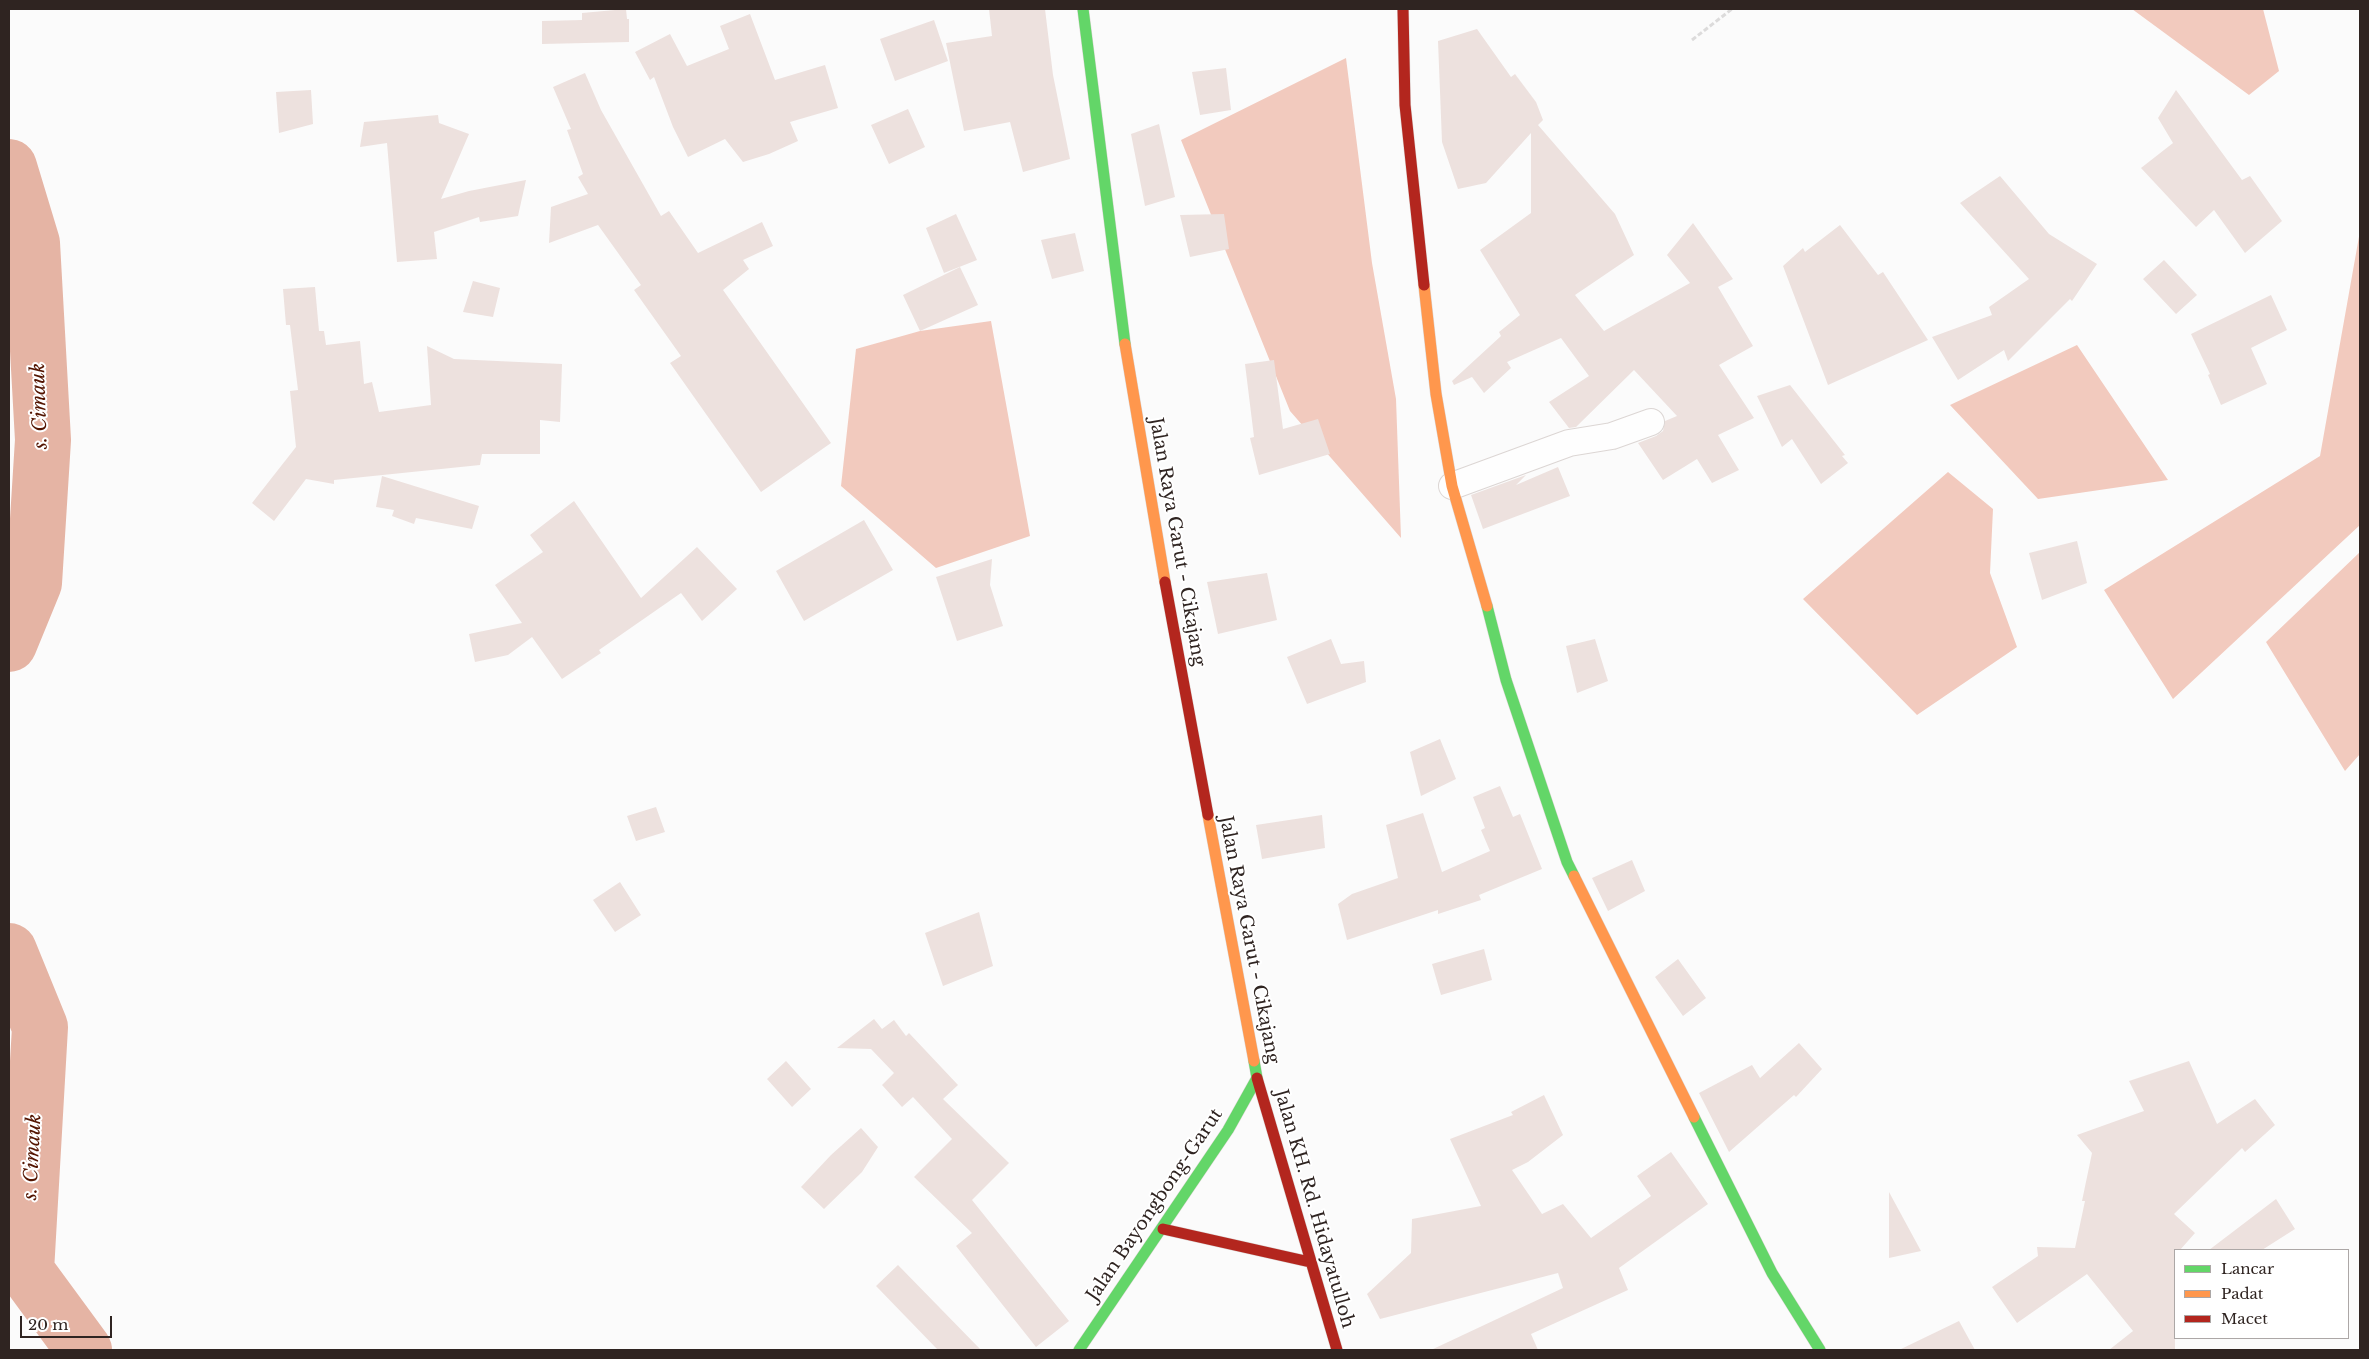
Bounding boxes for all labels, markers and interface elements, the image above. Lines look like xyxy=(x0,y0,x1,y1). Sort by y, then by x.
water label: s. Cimauk xyxy=(27,363,53,449)
street label: Jalan Raya Garut - Cikajang xyxy=(1144,416,1210,668)
street label: Jalan Raya Garut - Cikajang xyxy=(1214,814,1284,1066)
street label: Jalan KH. Rd. Hidayatulloh xyxy=(1270,1087,1358,1331)
street label: Jalan Bayongbong-Garut xyxy=(1082,1105,1228,1305)
water label: s. Cimauk xyxy=(19,1113,47,1201)
legend xyxy=(2174,1249,2349,1339)
text: Lancar xyxy=(2221,1259,2274,1278)
text: Padat xyxy=(2221,1284,2264,1303)
scale bar xyxy=(22,1306,115,1338)
text: Macet xyxy=(2221,1309,2268,1328)
text: 20 m xyxy=(28,1315,68,1334)

